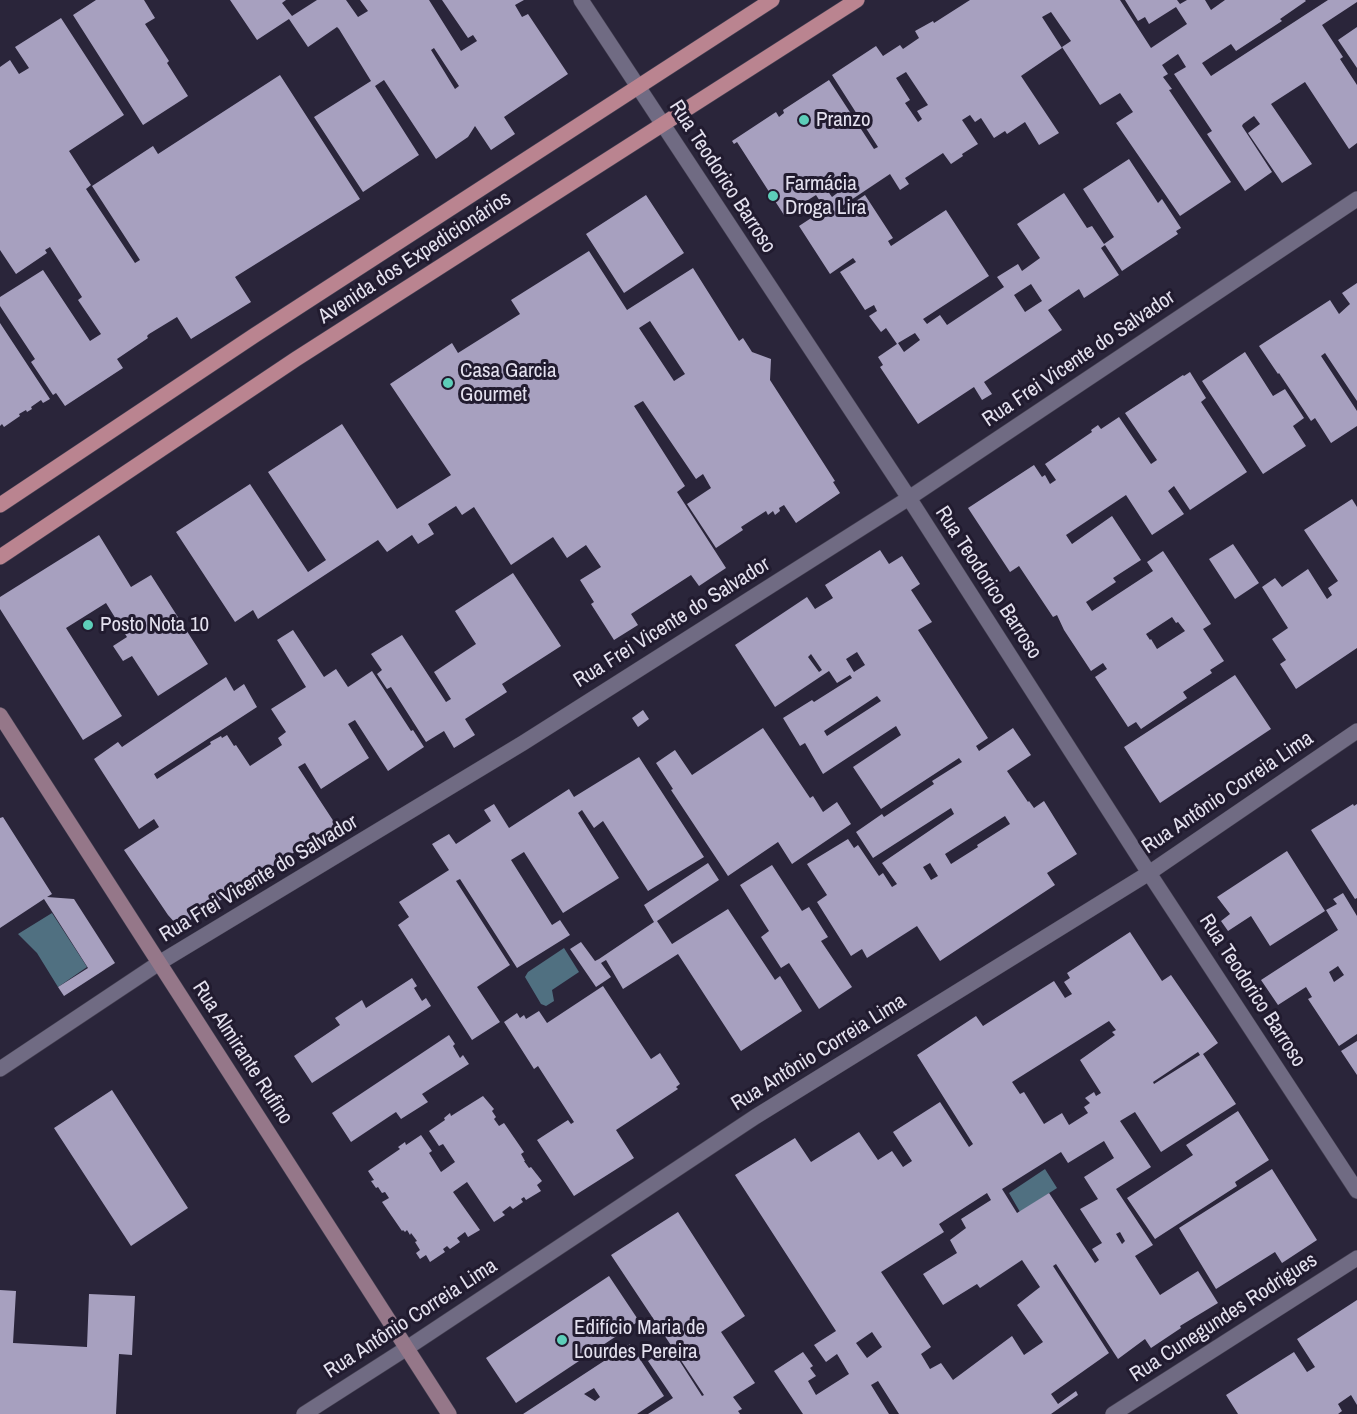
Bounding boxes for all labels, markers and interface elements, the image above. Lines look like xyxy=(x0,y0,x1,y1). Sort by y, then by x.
street label: Rua Teodorico Barroso xyxy=(663,96,781,258)
place label: Pranzo xyxy=(816,107,871,133)
marker: Pranzo xyxy=(797,113,811,127)
place label: Farmácia Droga Lira xyxy=(785,171,866,221)
street label: Avenida dos Expedicionários xyxy=(314,186,516,330)
marker: Farmácia Droga Lira xyxy=(766,189,780,203)
street label: Rua Frei Vicente do Salvador xyxy=(978,285,1180,433)
place label: Casa Garcia Gourmet xyxy=(460,358,557,408)
marker: Casa Garcia Gourmet xyxy=(441,376,455,390)
street label: Rua Teodorico Barroso xyxy=(929,502,1047,664)
street label: Rua Frei Vicente do Salvador xyxy=(569,552,775,694)
place label: Posto Nota 10 xyxy=(100,612,209,638)
marker: Posto Nota 10 xyxy=(81,618,95,632)
street label: Rua Antônio Correia Lima xyxy=(1138,726,1318,860)
street label: Rua Frei Vicente do Salvador xyxy=(155,810,363,948)
street label: Rua Teodorico Barroso xyxy=(1193,910,1311,1072)
street label: Rua Almirante Rufino xyxy=(186,977,298,1129)
street label: Rua Antônio Correia Lima xyxy=(727,989,911,1117)
street label: Rua Cunegundes Rodrigues xyxy=(1126,1248,1322,1388)
street label: Rua Antônio Correia Lima xyxy=(320,1254,502,1384)
place label: Edifício Maria de Lourdes Pereira xyxy=(574,1315,705,1365)
marker: Edifício Maria de Lourdes Pereira xyxy=(555,1333,569,1347)

